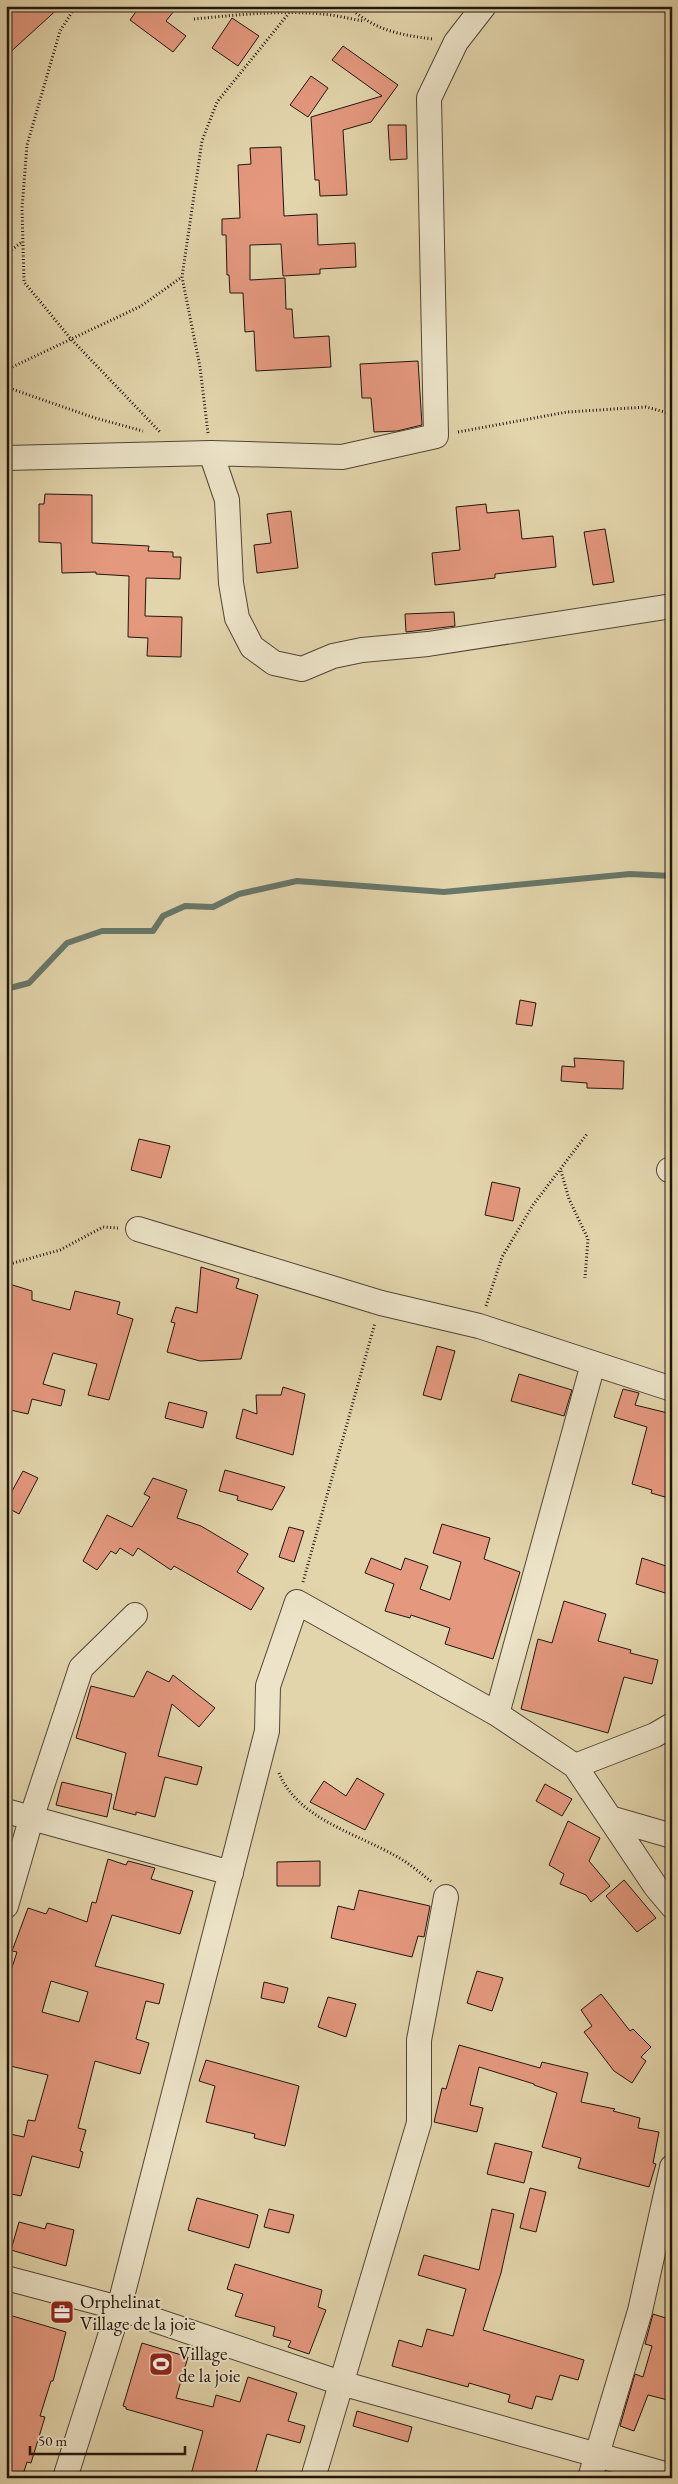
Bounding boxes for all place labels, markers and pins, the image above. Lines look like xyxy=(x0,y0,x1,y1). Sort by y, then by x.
place label: Orphelinat Village de la joie xyxy=(80,2289,196,2336)
office icon: Orphelinat Village de la joie xyxy=(49,2299,75,2325)
place label: Village de la joie xyxy=(178,2341,241,2388)
sports icon: Village de la joie xyxy=(148,2351,174,2377)

